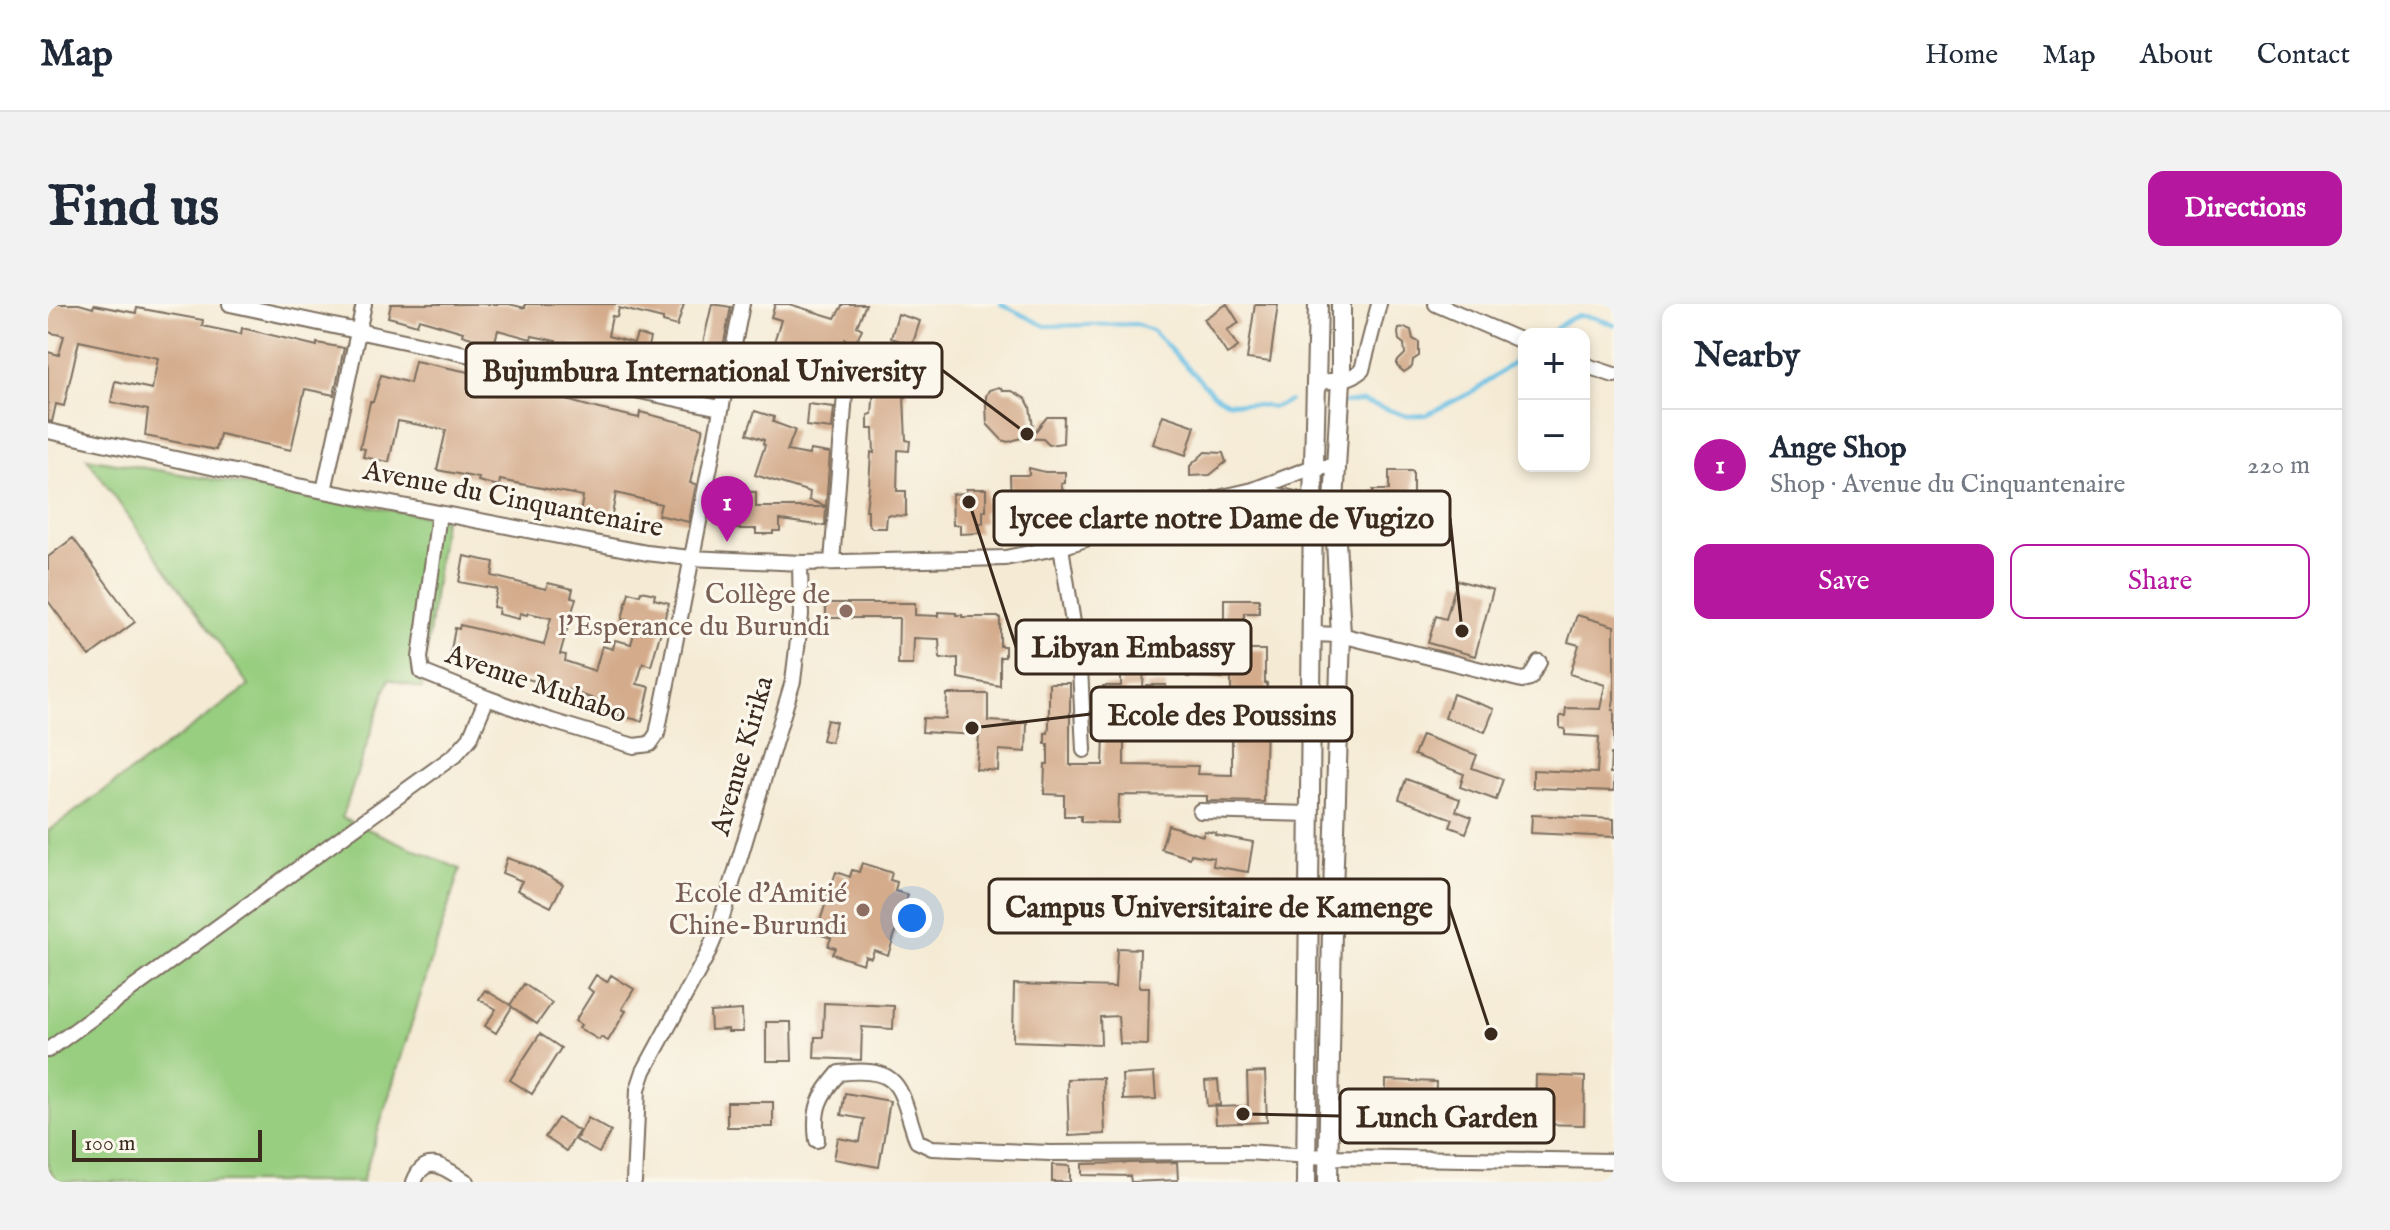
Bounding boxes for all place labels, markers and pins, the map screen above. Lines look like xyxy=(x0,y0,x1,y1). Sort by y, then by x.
callout: Bujumbura International University xyxy=(466,343,942,397)
pin: 1 xyxy=(701,476,753,542)
callout: lycee clarte notre Dame de Vugizo xyxy=(994,491,1450,545)
place label: Collège de l'Esperance du Burundi xyxy=(558,578,830,645)
marker: Collège de l'Esperance du Burundi xyxy=(837,602,855,620)
callout: Libyan Embassy xyxy=(1016,620,1251,674)
callout: Ecole des Poussins xyxy=(1091,687,1352,741)
place label: Ecole d'Amitié Chine-Burundi xyxy=(669,877,847,944)
callout: Campus Universitaire de Kamenge xyxy=(989,879,1449,933)
marker: Ecole d'Amitié Chine-Burundi xyxy=(854,901,872,919)
callout: Lunch Garden xyxy=(1340,1089,1554,1143)

